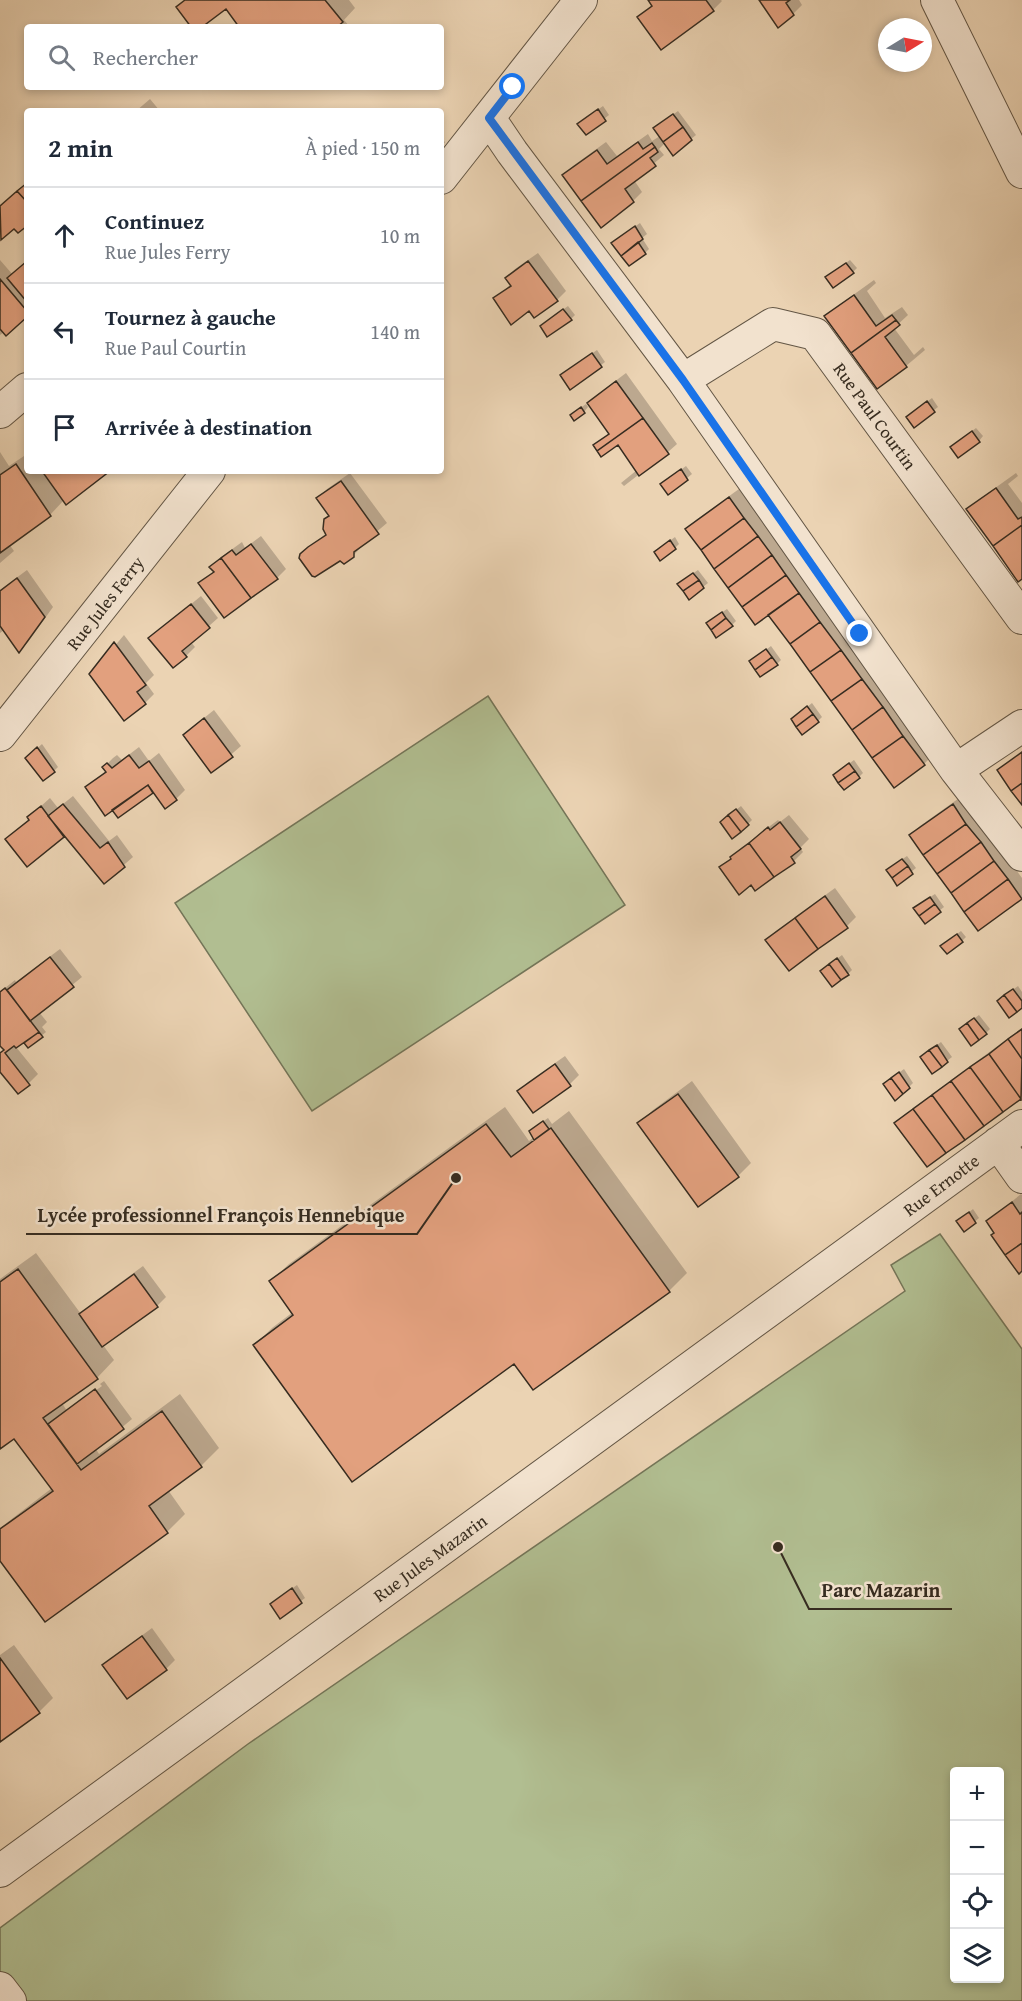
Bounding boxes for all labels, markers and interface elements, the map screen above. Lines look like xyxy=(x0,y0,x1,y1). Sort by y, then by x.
north arrow xyxy=(878,18,932,72)
search box xyxy=(24,24,444,90)
icon: search xyxy=(45,41,78,74)
text: Rechercher xyxy=(93,41,198,73)
route start xyxy=(499,73,525,99)
text: 2 min xyxy=(48,128,113,167)
text: À pied · 150 m xyxy=(305,133,420,162)
text: Continuez xyxy=(105,205,204,237)
icon: ahead xyxy=(48,219,81,252)
text: 10 m xyxy=(380,221,420,250)
text: Rue Jules Ferry xyxy=(105,237,230,266)
text: Tournez à gauche xyxy=(105,301,276,333)
icon: left xyxy=(48,315,81,348)
text: 140 m xyxy=(370,317,420,346)
text: Rue Paul Courtin xyxy=(105,333,246,362)
street label: Rue Paul Courtin xyxy=(827,357,923,475)
icon: arrive xyxy=(48,411,81,444)
text: Arrivée à destination xyxy=(105,411,312,443)
street label: Rue Jules Ferry xyxy=(60,550,150,656)
route end xyxy=(846,620,872,646)
street label: Rue Ernotte xyxy=(897,1147,985,1223)
callout: Lycée professionnel François Hennebique xyxy=(26,1196,417,1234)
text: Lycée professionnel François Hennebique xyxy=(38,1200,405,1229)
street label: Rue Jules Mazarin xyxy=(368,1507,492,1609)
callout: Parc Mazarin xyxy=(809,1571,952,1609)
text: Parc Mazarin xyxy=(822,1575,941,1604)
map controls xyxy=(950,1767,1004,1983)
button: + xyxy=(950,1767,1004,1821)
button: − xyxy=(950,1821,1004,1875)
button: locate xyxy=(950,1875,1004,1929)
button: layers xyxy=(950,1929,1004,1983)

